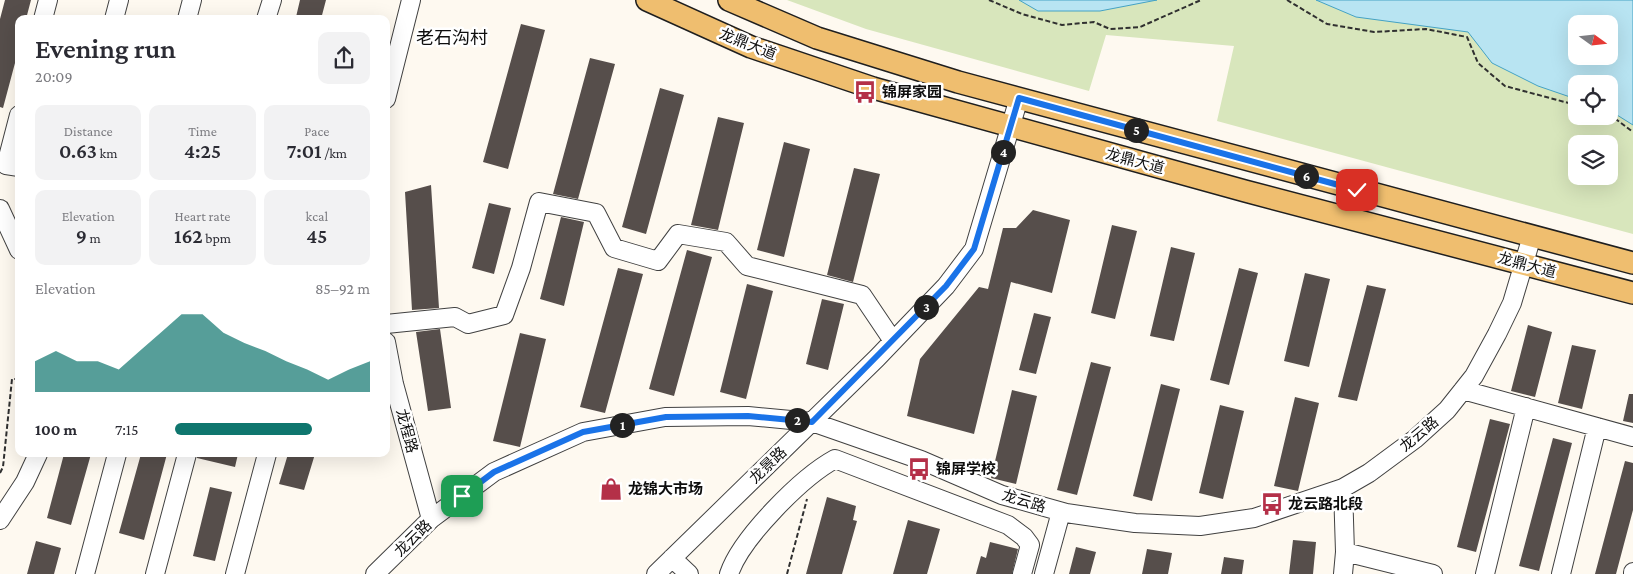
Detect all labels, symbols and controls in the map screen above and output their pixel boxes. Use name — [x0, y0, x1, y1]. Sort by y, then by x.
north arrow — [1568, 15, 1618, 65]
map controls — [1568, 15, 1618, 185]
street label: 龙鼎大道 — [717, 24, 779, 63]
district label: 老石沟村 — [416, 28, 488, 48]
button: share — [318, 32, 370, 84]
text: Evening run — [35, 33, 176, 64]
text: 20:09 — [35, 68, 73, 85]
button: locate — [1568, 75, 1618, 125]
bus stop icon: 锦屏家园 — [852, 79, 878, 105]
place label: 锦屏家园 — [882, 83, 942, 100]
pin: 5 — [1124, 118, 1148, 142]
text: 5 — [1133, 122, 1140, 138]
text: Distance — [64, 123, 113, 139]
text: Time — [188, 123, 217, 139]
text: Pace — [304, 123, 329, 139]
button: layers — [1568, 135, 1618, 185]
text: 0.63 — [59, 139, 97, 163]
text: 4:25 — [184, 139, 221, 163]
text: 7:01 — [287, 139, 322, 163]
pin: 4 — [990, 140, 1016, 164]
text: 4 — [1000, 144, 1007, 160]
text: km — [97, 145, 117, 161]
text: /km — [322, 145, 347, 161]
street label: 龙鼎大道 — [1104, 145, 1166, 176]
pin: 6 — [1294, 164, 1318, 188]
text: 6 — [1303, 168, 1310, 184]
pin — [1336, 169, 1378, 211]
icon: check — [1343, 176, 1371, 204]
text: Elevation — [62, 208, 115, 224]
text: Heart rate — [175, 208, 230, 224]
text: kcal — [306, 208, 328, 224]
text: 9 — [76, 224, 87, 248]
text: 162 — [174, 224, 203, 248]
text: 45 — [306, 224, 327, 248]
text: m — [87, 230, 101, 246]
text: bpm — [203, 230, 231, 246]
street label: 龙鼎大道 — [1496, 249, 1558, 280]
text: Elevation — [35, 280, 96, 297]
text: 85–92 m — [315, 280, 370, 297]
pin: 3 — [914, 294, 938, 320]
text: 3 — [923, 299, 930, 315]
street label: 龙程路 — [393, 407, 422, 455]
pin: 2 — [784, 408, 810, 432]
pin: 1 — [610, 412, 634, 438]
text: 2 — [794, 412, 801, 428]
street label: 龙云路 — [1396, 413, 1441, 455]
text: 1 — [620, 417, 625, 433]
text: 100 m — [35, 421, 77, 438]
text: 7:15 — [115, 421, 139, 438]
street label: 龙景路 — [746, 443, 790, 486]
bus stop icon: 锦屏学校 — [906, 456, 932, 482]
place label: 锦屏学校 — [936, 460, 996, 477]
pin — [441, 475, 483, 517]
shop icon: 龙锦大市场 — [598, 476, 624, 502]
place label: 龙锦大市场 — [628, 480, 703, 497]
icon: arrive — [448, 482, 476, 510]
street label: 龙云路 — [1000, 486, 1048, 515]
bus stop icon: 龙云路北段 — [1259, 491, 1285, 517]
place label: 龙云路北段 — [1288, 495, 1363, 512]
street label: 龙云路 — [391, 516, 435, 559]

